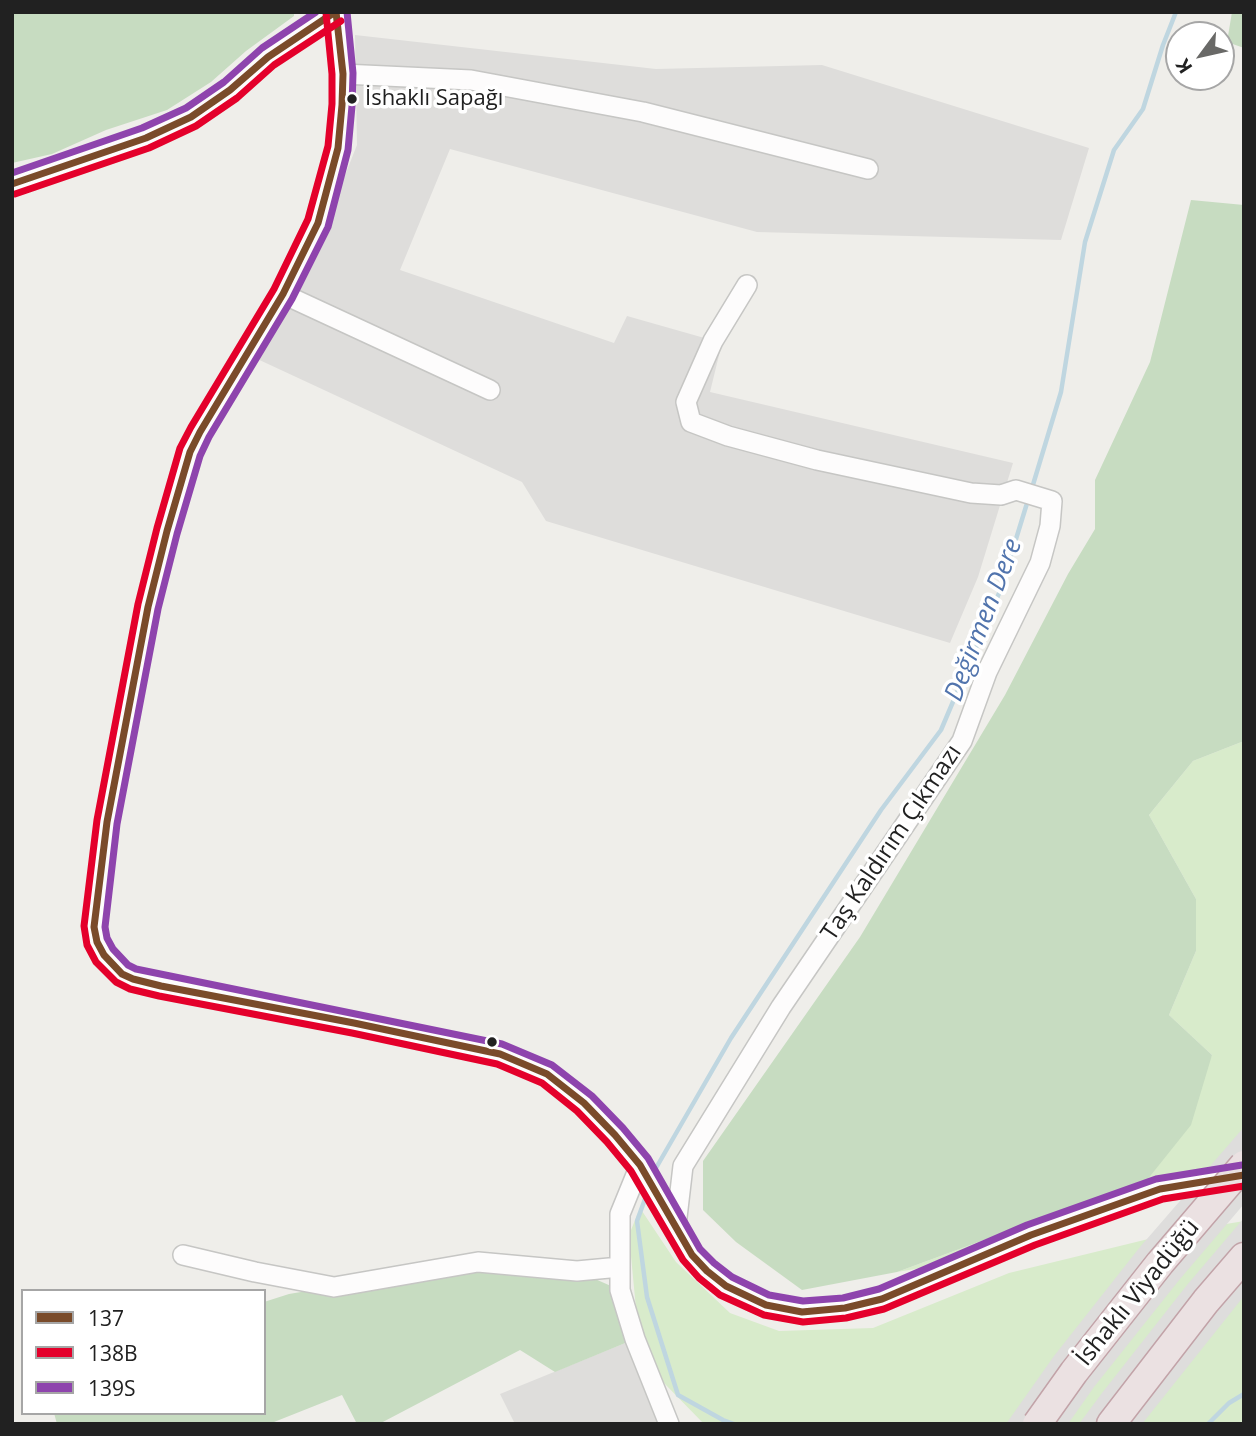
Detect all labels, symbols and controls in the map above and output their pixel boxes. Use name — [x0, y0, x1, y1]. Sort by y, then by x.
north arrow — [1165, 21, 1235, 91]
text: K — [1170, 54, 1198, 79]
place label: İshaklı Sapağı — [365, 86, 503, 112]
marker: İshaklı Sapağı — [345, 92, 359, 106]
water label: Değirmen Dere — [939, 534, 1029, 706]
street label: Taş Kaldırım Çıkmazı — [816, 740, 968, 946]
unlabelled marker — [485, 1035, 499, 1049]
street label: İshaklı Viyadüğü — [1070, 1214, 1206, 1372]
legend — [21, 1289, 266, 1415]
text: 137 — [88, 1304, 124, 1332]
text: 138B — [88, 1339, 138, 1367]
text: 139S — [88, 1374, 136, 1402]

